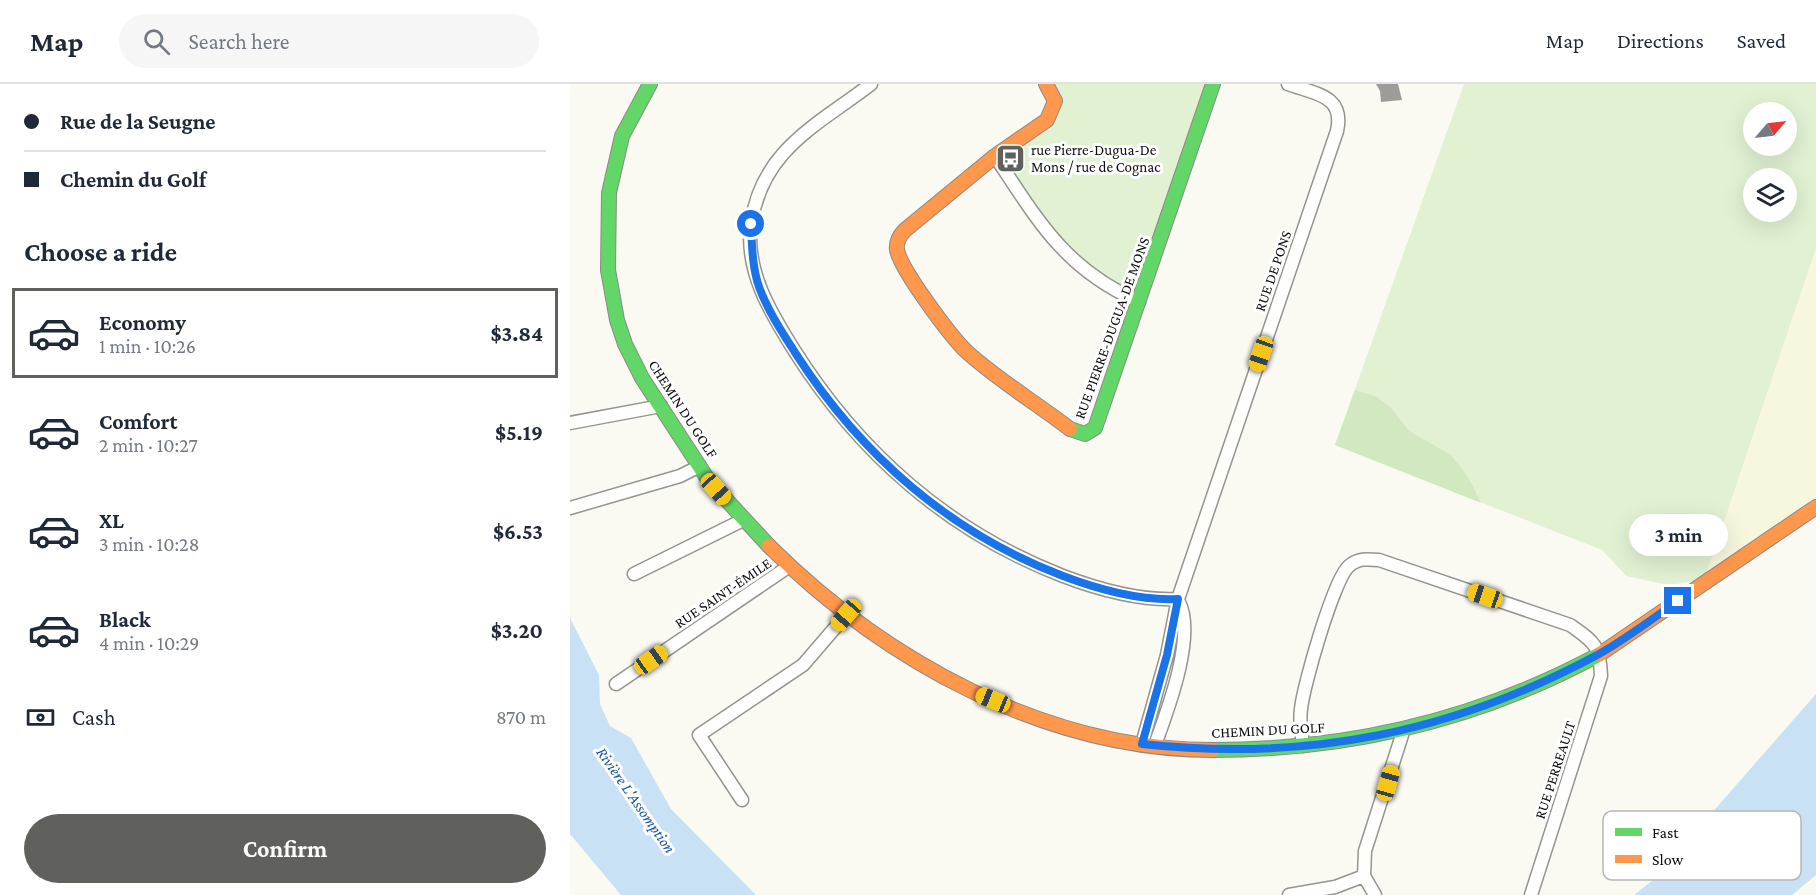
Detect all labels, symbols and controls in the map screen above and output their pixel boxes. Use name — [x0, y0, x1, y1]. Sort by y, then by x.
search box — [119, 14, 539, 68]
icon: search — [140, 25, 173, 58]
text: Map — [30, 26, 83, 57]
text: Search here — [188, 29, 289, 54]
text: Map — [1546, 29, 1584, 53]
text: Directions — [1617, 29, 1704, 53]
text: Saved — [1737, 29, 1786, 53]
north arrow — [1743, 102, 1797, 156]
map controls — [1743, 102, 1797, 222]
text: Rue de la Seugne — [60, 109, 216, 134]
place label: rue Pierre-Dugua-De Mons / rue de Cognac — [1031, 142, 1161, 176]
bus stop icon: rue Pierre-Dugua-De Mons / rue de Cognac — [994, 143, 1026, 175]
text: Chemin du Golf — [60, 167, 206, 192]
button: layers — [1743, 168, 1797, 222]
route start — [737, 210, 764, 237]
street label: RUE DE PONS — [1252, 229, 1294, 313]
street label: RUE PIERRE-DUGUA-DE MONS — [1072, 235, 1152, 421]
text: Choose a ride — [24, 237, 177, 267]
icon: car — [27, 306, 81, 360]
text: Economy — [99, 310, 186, 335]
text: $3.84 — [491, 321, 543, 346]
car — [1247, 334, 1275, 374]
text: 1 min · 10:26 — [99, 335, 196, 357]
street label: CHEMIN DU GOLF — [645, 357, 721, 461]
icon: car — [27, 405, 81, 459]
text: Comfort — [99, 409, 177, 434]
text: $5.19 — [495, 420, 543, 445]
text: 2 min · 10:27 — [99, 434, 198, 456]
car — [697, 470, 735, 508]
icon: car — [27, 504, 81, 558]
text: XL — [99, 508, 124, 533]
callout: 3 min — [1628, 514, 1728, 556]
text: $6.53 — [493, 519, 543, 544]
text: 3 min — [1655, 524, 1702, 546]
text: 3 min · 10:28 — [99, 533, 199, 555]
street label: RUE SAINT-ÉMILE — [672, 555, 774, 631]
car — [1465, 582, 1505, 610]
route end — [1664, 587, 1691, 614]
car — [827, 596, 865, 634]
icon: car — [27, 603, 81, 657]
text: Black — [99, 607, 151, 632]
text: $3.20 — [491, 618, 543, 643]
text: 4 min · 10:29 — [99, 632, 200, 654]
car — [631, 642, 671, 678]
car — [973, 685, 1013, 715]
icon: cash — [24, 701, 57, 734]
text: Cash — [72, 705, 116, 730]
text: 870 m — [496, 706, 546, 728]
street label: CHEMIN DU GOLF — [1211, 719, 1326, 741]
street label: RUE PERREAULT — [1532, 719, 1578, 821]
water label: Rivière L'Assomption — [592, 744, 679, 857]
car — [1374, 763, 1402, 803]
legend — [1603, 811, 1801, 880]
button: Confirm — [24, 814, 546, 883]
text: Fast — [1652, 824, 1679, 841]
text: Slow — [1652, 851, 1684, 868]

